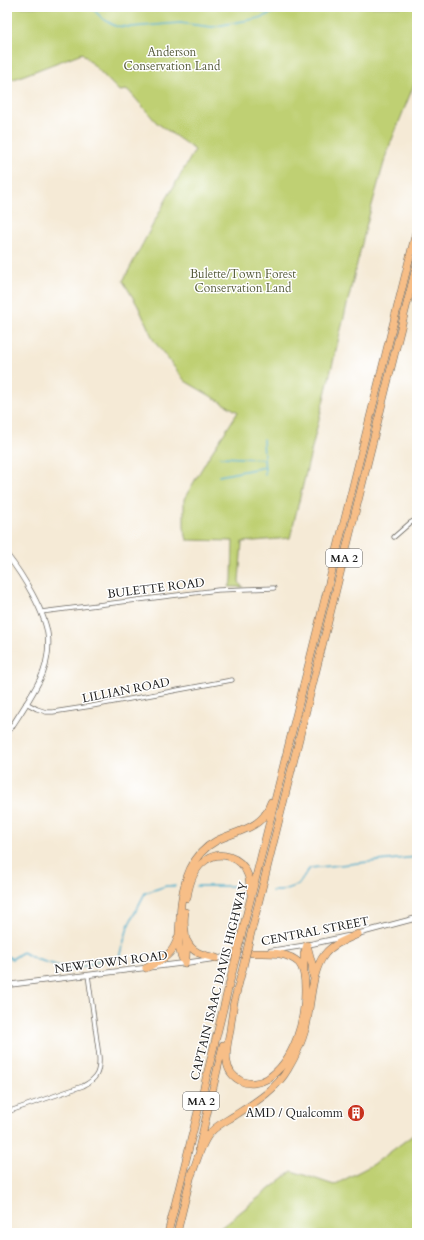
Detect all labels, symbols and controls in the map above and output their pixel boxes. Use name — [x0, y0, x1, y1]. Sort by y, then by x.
park label: Anderson Conservation Land — [124, 44, 221, 74]
park label: Bulette/Town Forest Conservation Land — [190, 266, 296, 296]
road number: MA 2 — [326, 549, 362, 567]
street label: BULETTE ROAD — [106, 574, 206, 602]
street label: LILLIAN ROAD — [81, 674, 171, 706]
street label: CAPTAIN ISAAC DAVIS HIGHWAY — [187, 880, 251, 1082]
street label: CENTRAL STREET — [260, 913, 371, 949]
street label: NEWTOWN ROAD — [54, 947, 169, 977]
road number: MA 2 — [183, 1092, 219, 1110]
building icon: AMD / Qualcomm — [346, 1103, 366, 1123]
place label: AMD / Qualcomm — [246, 1105, 344, 1121]

